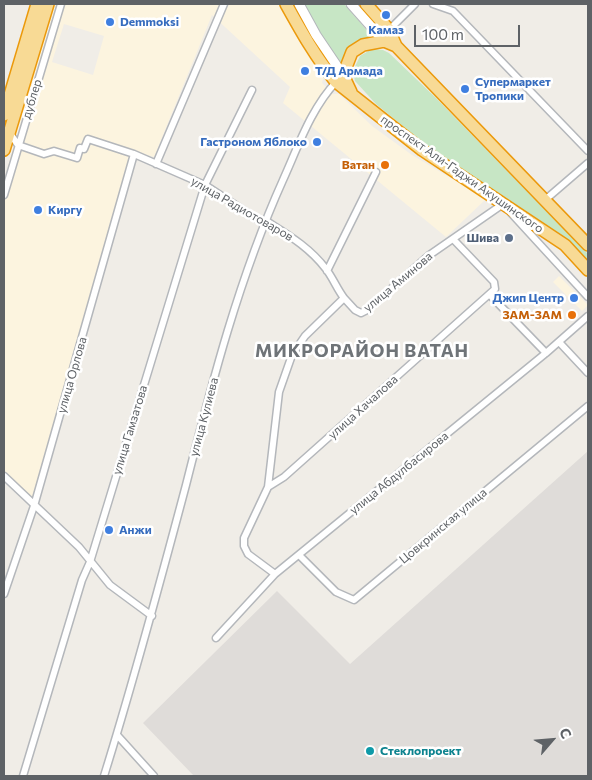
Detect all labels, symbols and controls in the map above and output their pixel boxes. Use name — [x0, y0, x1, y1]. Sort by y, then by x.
marker: Камаз — [380, 9, 392, 21]
place label: Demmoksi — [120, 15, 179, 29]
scale bar — [417, 15, 523, 47]
marker: Demmoksi — [104, 16, 116, 28]
place label: Камаз — [368, 23, 404, 37]
text: 100 m — [422, 25, 464, 43]
place label: Т/Д Армада — [315, 64, 383, 78]
marker: Т/Д Армада — [299, 65, 311, 77]
place label: Супермаркет Тропики — [475, 75, 551, 103]
street label: дублер — [19, 77, 45, 121]
marker: Супермаркет Тропики — [459, 83, 471, 95]
street label: проспект Али-Гаджи Акушинского — [378, 112, 546, 236]
place label: Гастроном Яблоко — [200, 135, 307, 149]
marker: Гастроном Яблоко — [311, 136, 323, 148]
place label: Ватан — [342, 158, 375, 172]
marker: Ватан — [379, 159, 391, 171]
street label: улица Радиотоваров — [188, 174, 296, 244]
place label: Киргу — [48, 203, 82, 217]
marker: Киргу — [32, 204, 44, 216]
place label: Шива — [466, 231, 499, 245]
marker: Шива — [503, 232, 515, 244]
street label: улица Аминова — [361, 249, 435, 315]
place label: Джип Центр — [492, 291, 564, 305]
marker: Джип Центр — [568, 292, 580, 304]
place label: ЗАМ-ЗАМ — [503, 308, 562, 322]
marker: ЗАМ-ЗАМ — [566, 309, 578, 321]
street label: улица Орлова — [54, 335, 90, 415]
district label: МИКРОРАЙОН ВАТАН — [253, 340, 471, 362]
street label: улица Хачалова — [325, 372, 401, 442]
street label: улица Кулиева — [187, 376, 221, 458]
street label: улица Гамзатова — [110, 383, 150, 477]
street label: улица Абдулбасирова — [347, 429, 451, 517]
street label: Цовкринская улица — [396, 485, 490, 567]
place label: Анжи — [119, 523, 152, 537]
marker: Анжи — [103, 524, 115, 536]
north arrow — [527, 715, 577, 765]
text: С — [556, 725, 576, 741]
place label: Стеклопроект — [380, 744, 461, 758]
marker: Стеклопроект — [364, 745, 376, 757]

